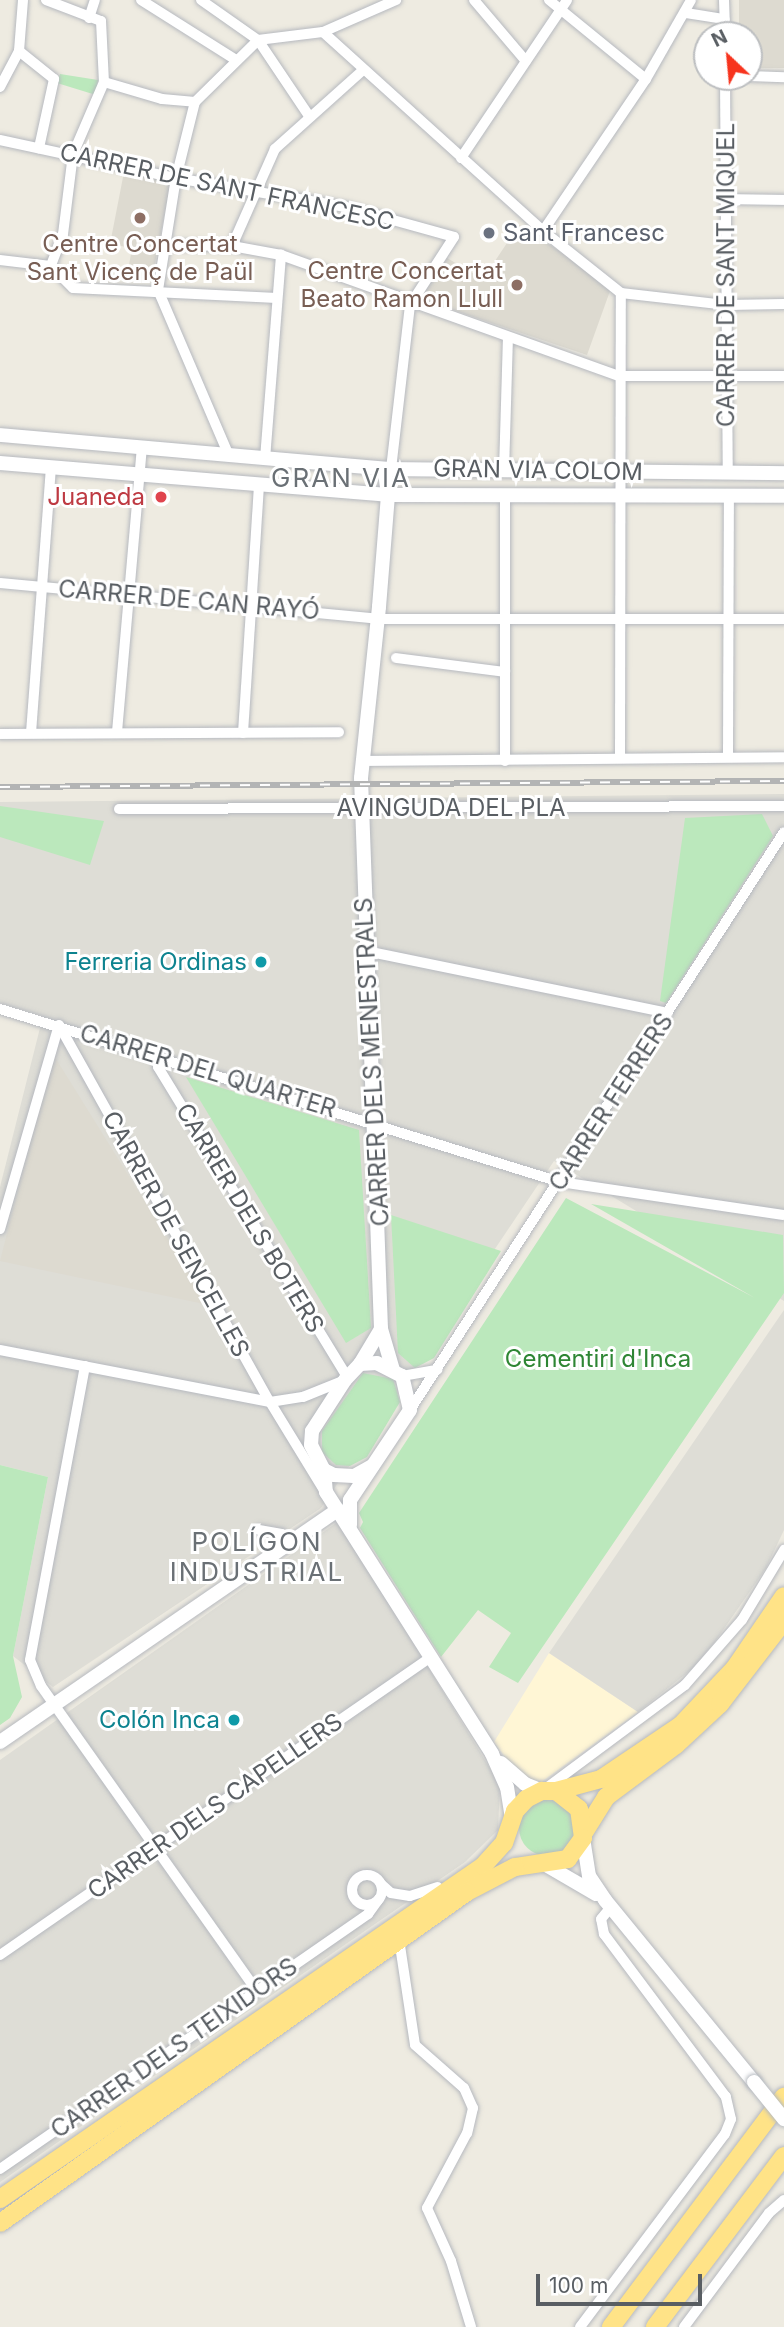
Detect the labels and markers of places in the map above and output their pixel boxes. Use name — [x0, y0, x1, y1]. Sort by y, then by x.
marker: Centre Concertat Sant Vicenç de Paül — [132, 210, 148, 226]
place label: Sant Francesc — [503, 219, 665, 247]
marker: Sant Francesc — [481, 225, 497, 241]
place label: Centre Concertat Sant Vicenç de Paül — [27, 230, 253, 286]
place label: Centre Concertat Beato Ramon Llull — [300, 257, 503, 313]
marker: Centre Concertat Beato Ramon Llull — [509, 277, 525, 293]
place label: Juaneda — [47, 483, 145, 511]
marker: Juaneda — [151, 487, 171, 507]
place label: Ferreria Ordinas — [64, 948, 247, 976]
marker: Ferreria Ordinas — [253, 954, 269, 970]
place label: Colón Inca — [99, 1706, 220, 1734]
marker: Colón Inca — [226, 1712, 242, 1728]

